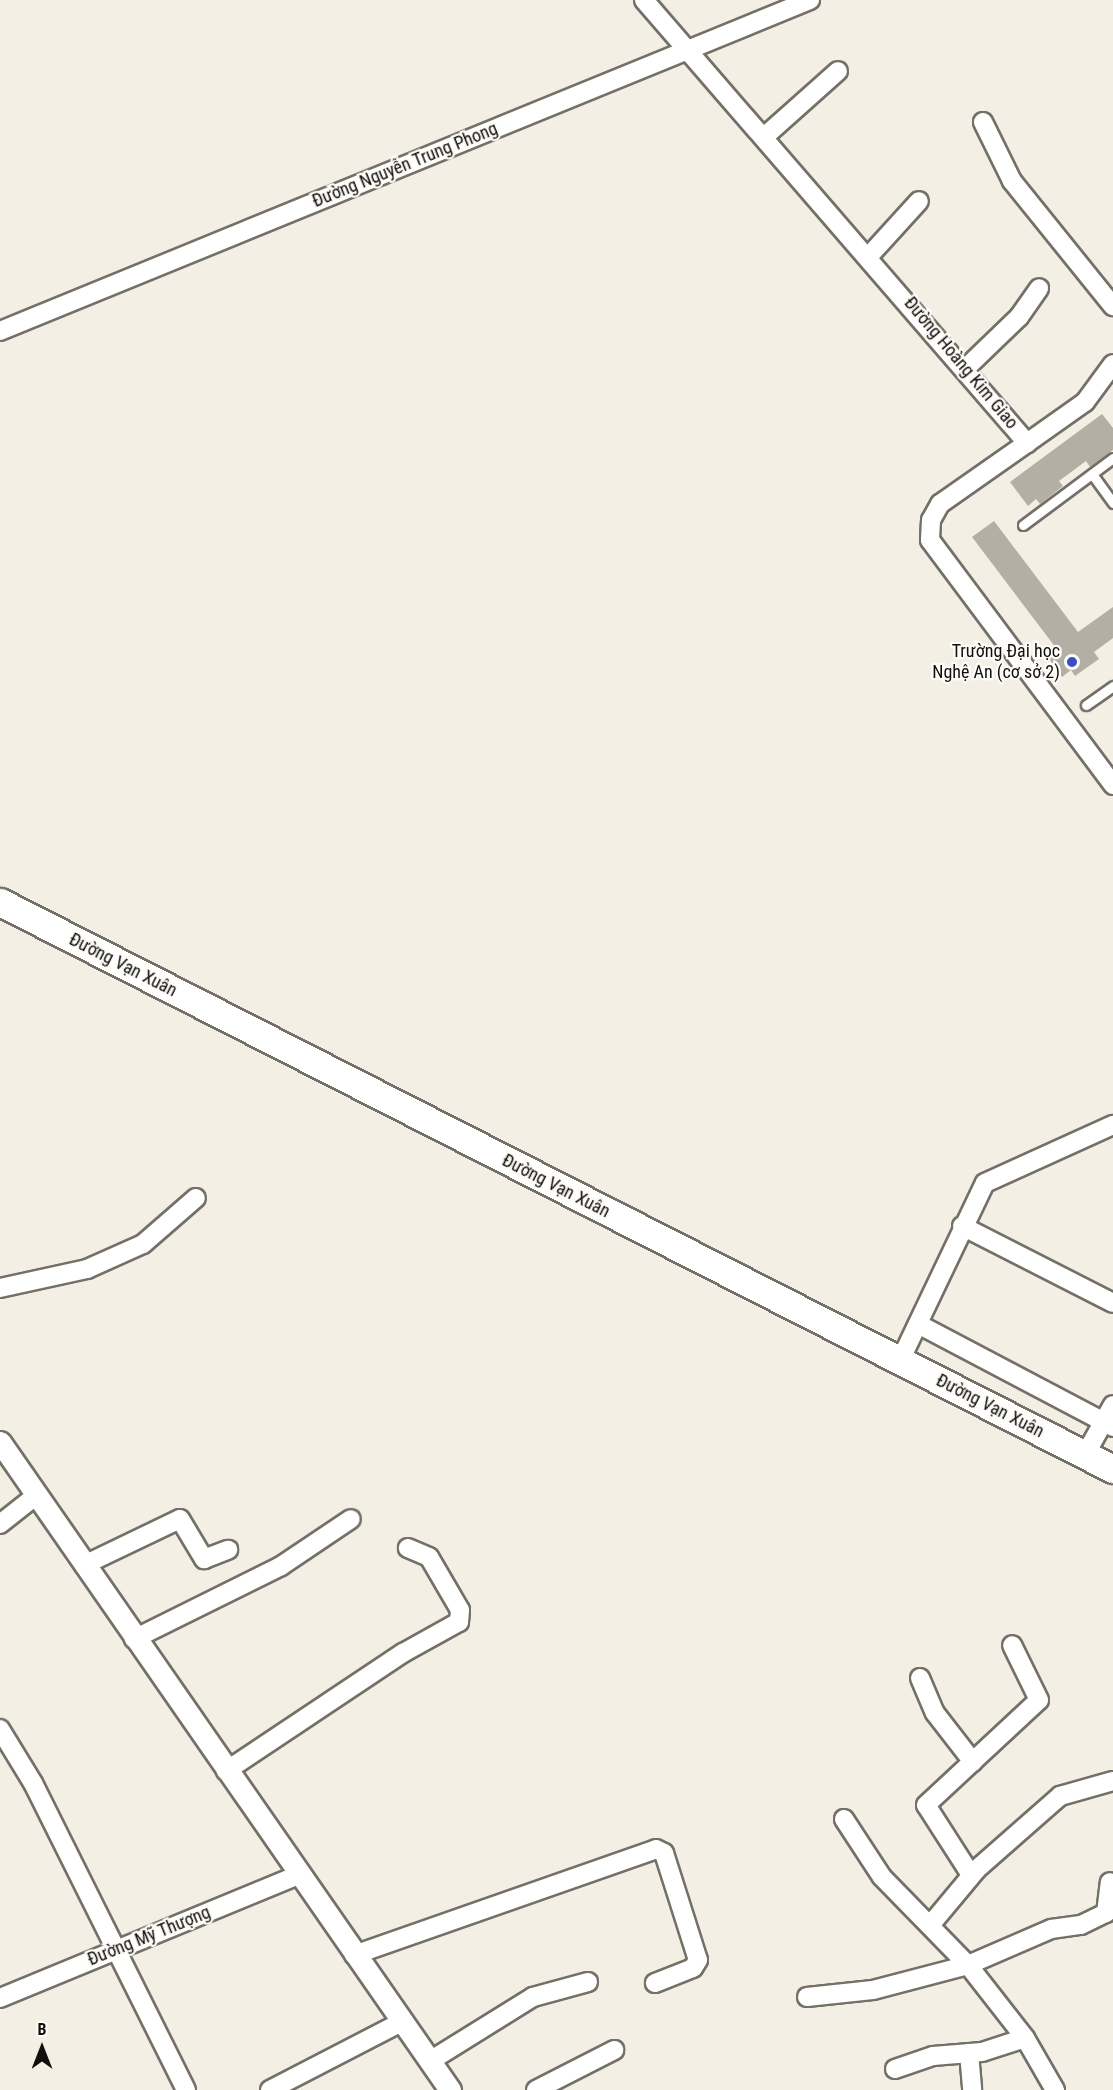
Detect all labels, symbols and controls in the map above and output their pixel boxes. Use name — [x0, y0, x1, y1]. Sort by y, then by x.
street label: Đường Nguyễn Trung Phong — [309, 118, 501, 212]
street label: Đường Hoàng Kim Giao — [899, 293, 1023, 433]
place label: Trường Đại học Nghệ An (cơ sở 2) — [932, 641, 1060, 684]
marker: Trường Đại học Nghệ An (cơ sở 2) — [1065, 655, 1079, 669]
street label: Đường Vạn Xuân — [65, 929, 181, 1001]
street label: Đường Vạn Xuân — [498, 1150, 614, 1222]
street label: Đường Vạn Xuân — [932, 1370, 1048, 1442]
street label: Đường Mỹ Thượng — [84, 1901, 214, 1971]
north arrow — [12, 2018, 72, 2078]
text: B — [38, 2020, 46, 2039]

